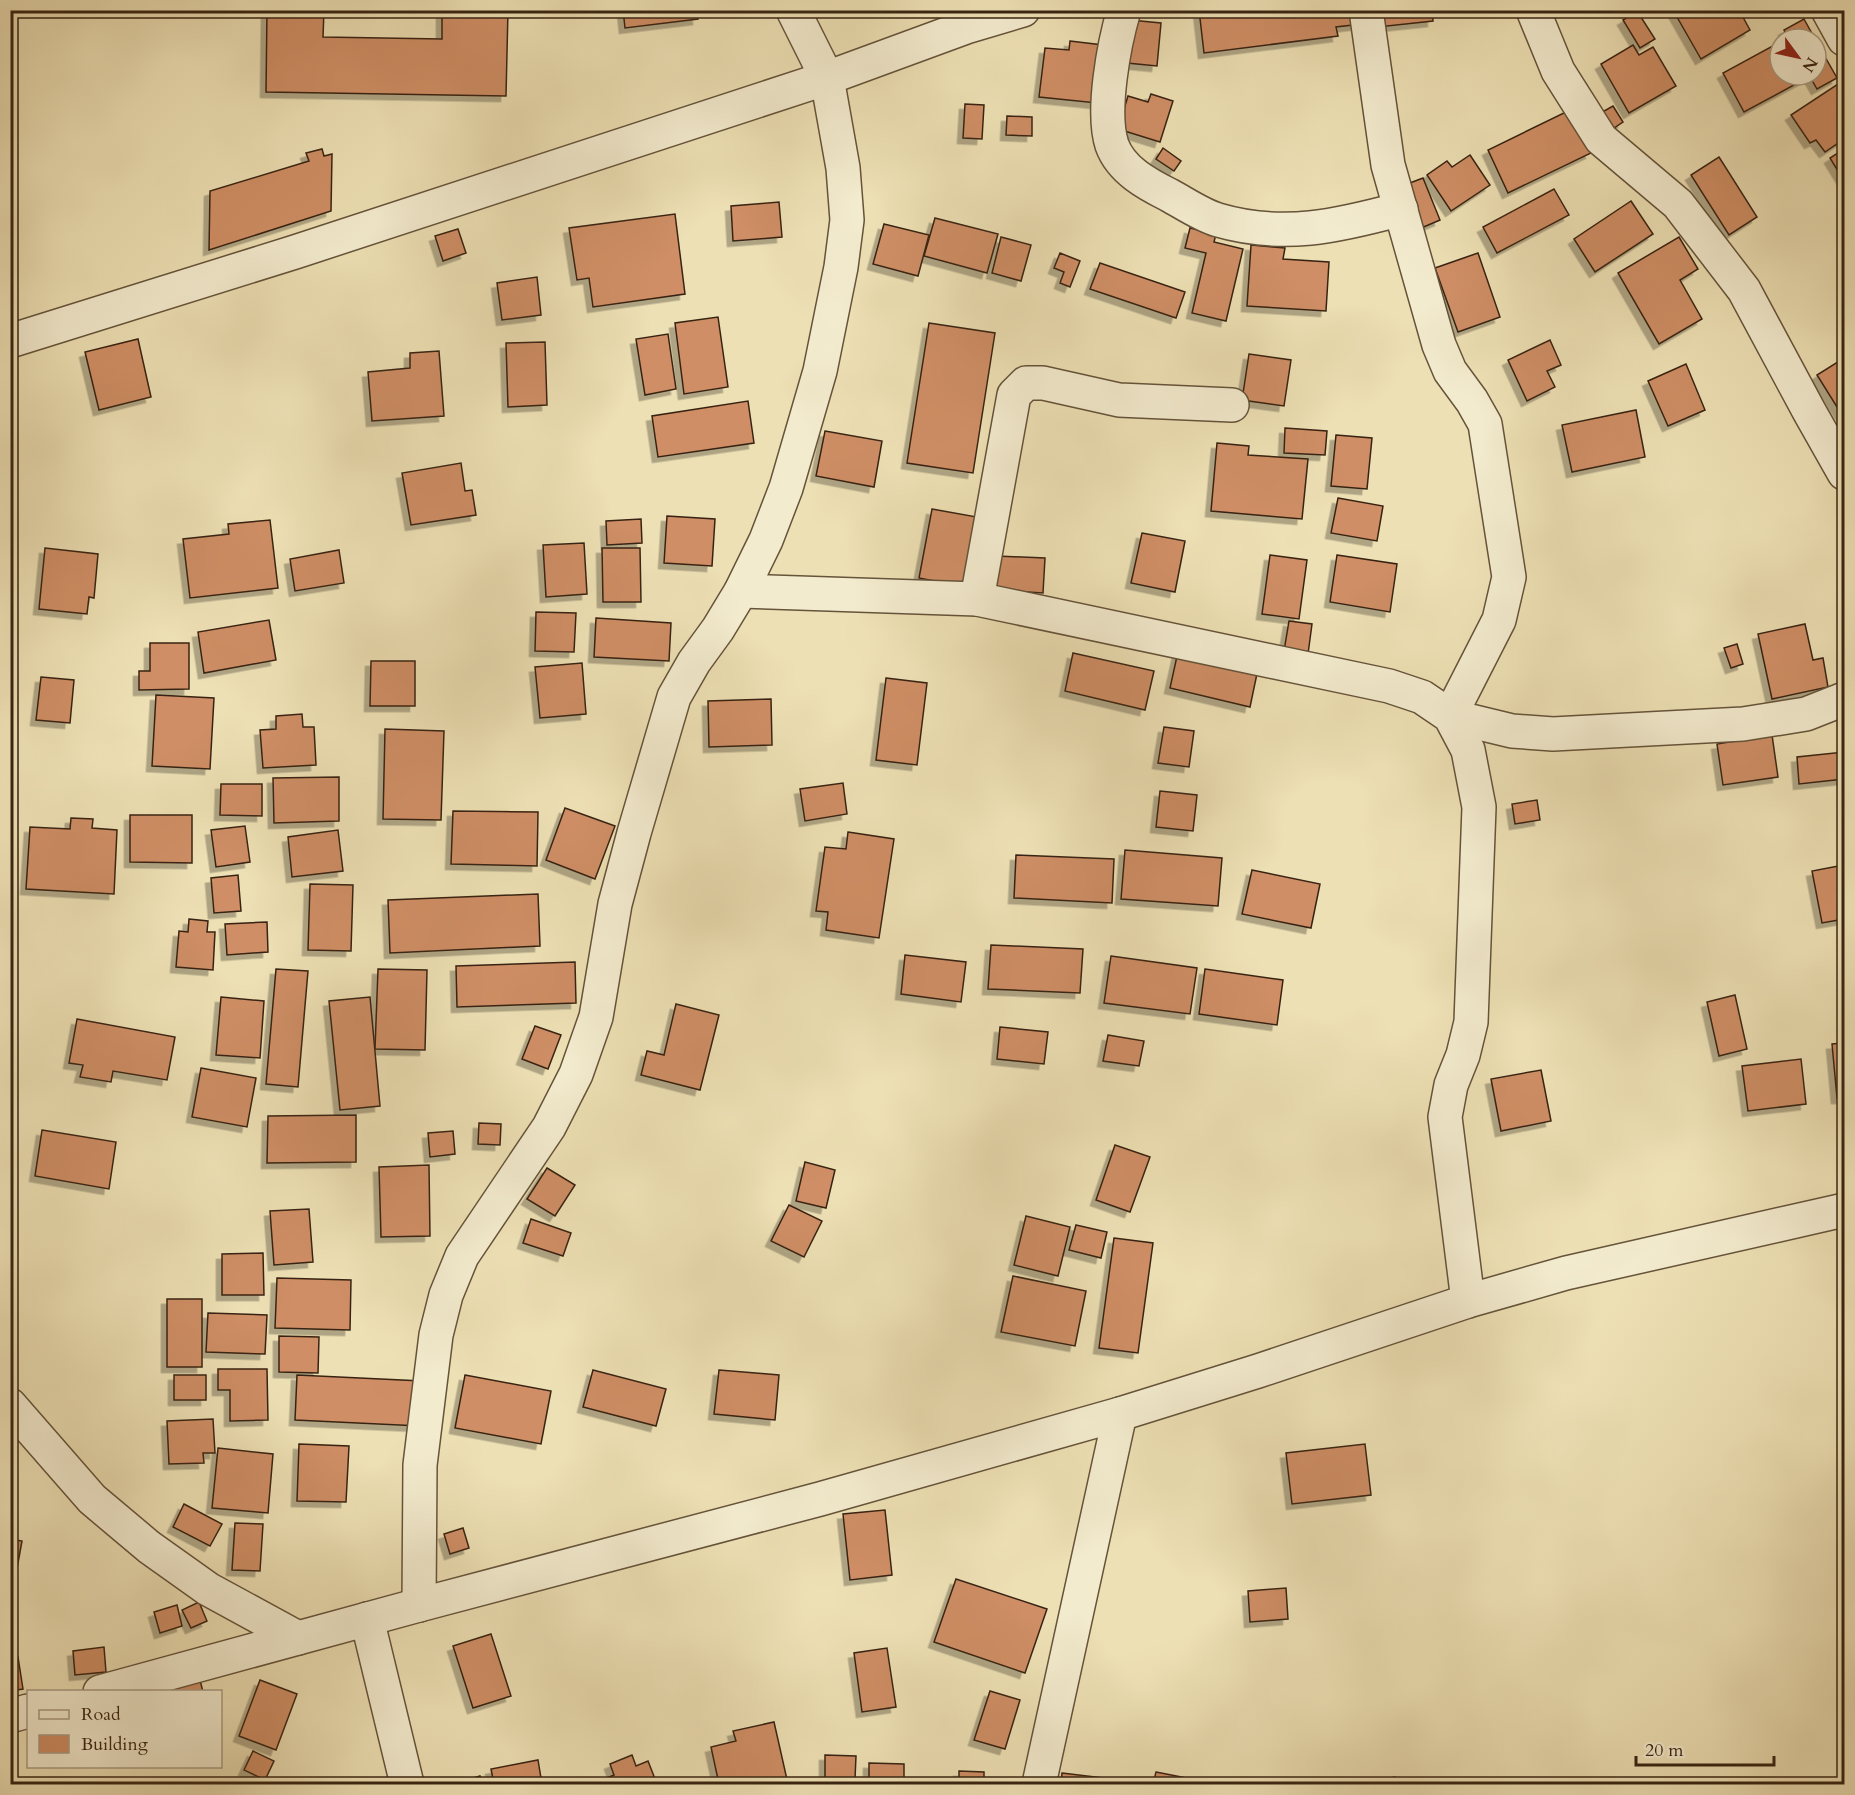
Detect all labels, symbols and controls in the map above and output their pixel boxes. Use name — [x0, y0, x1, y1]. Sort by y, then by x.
north arrow — [1768, 27, 1828, 87]
text: N — [1797, 53, 1823, 77]
legend — [27, 1690, 222, 1768]
text: Road — [81, 1702, 121, 1727]
scale bar — [1636, 1729, 1774, 1767]
text: Building — [81, 1732, 149, 1757]
text: 20 m — [1645, 1738, 1684, 1763]

